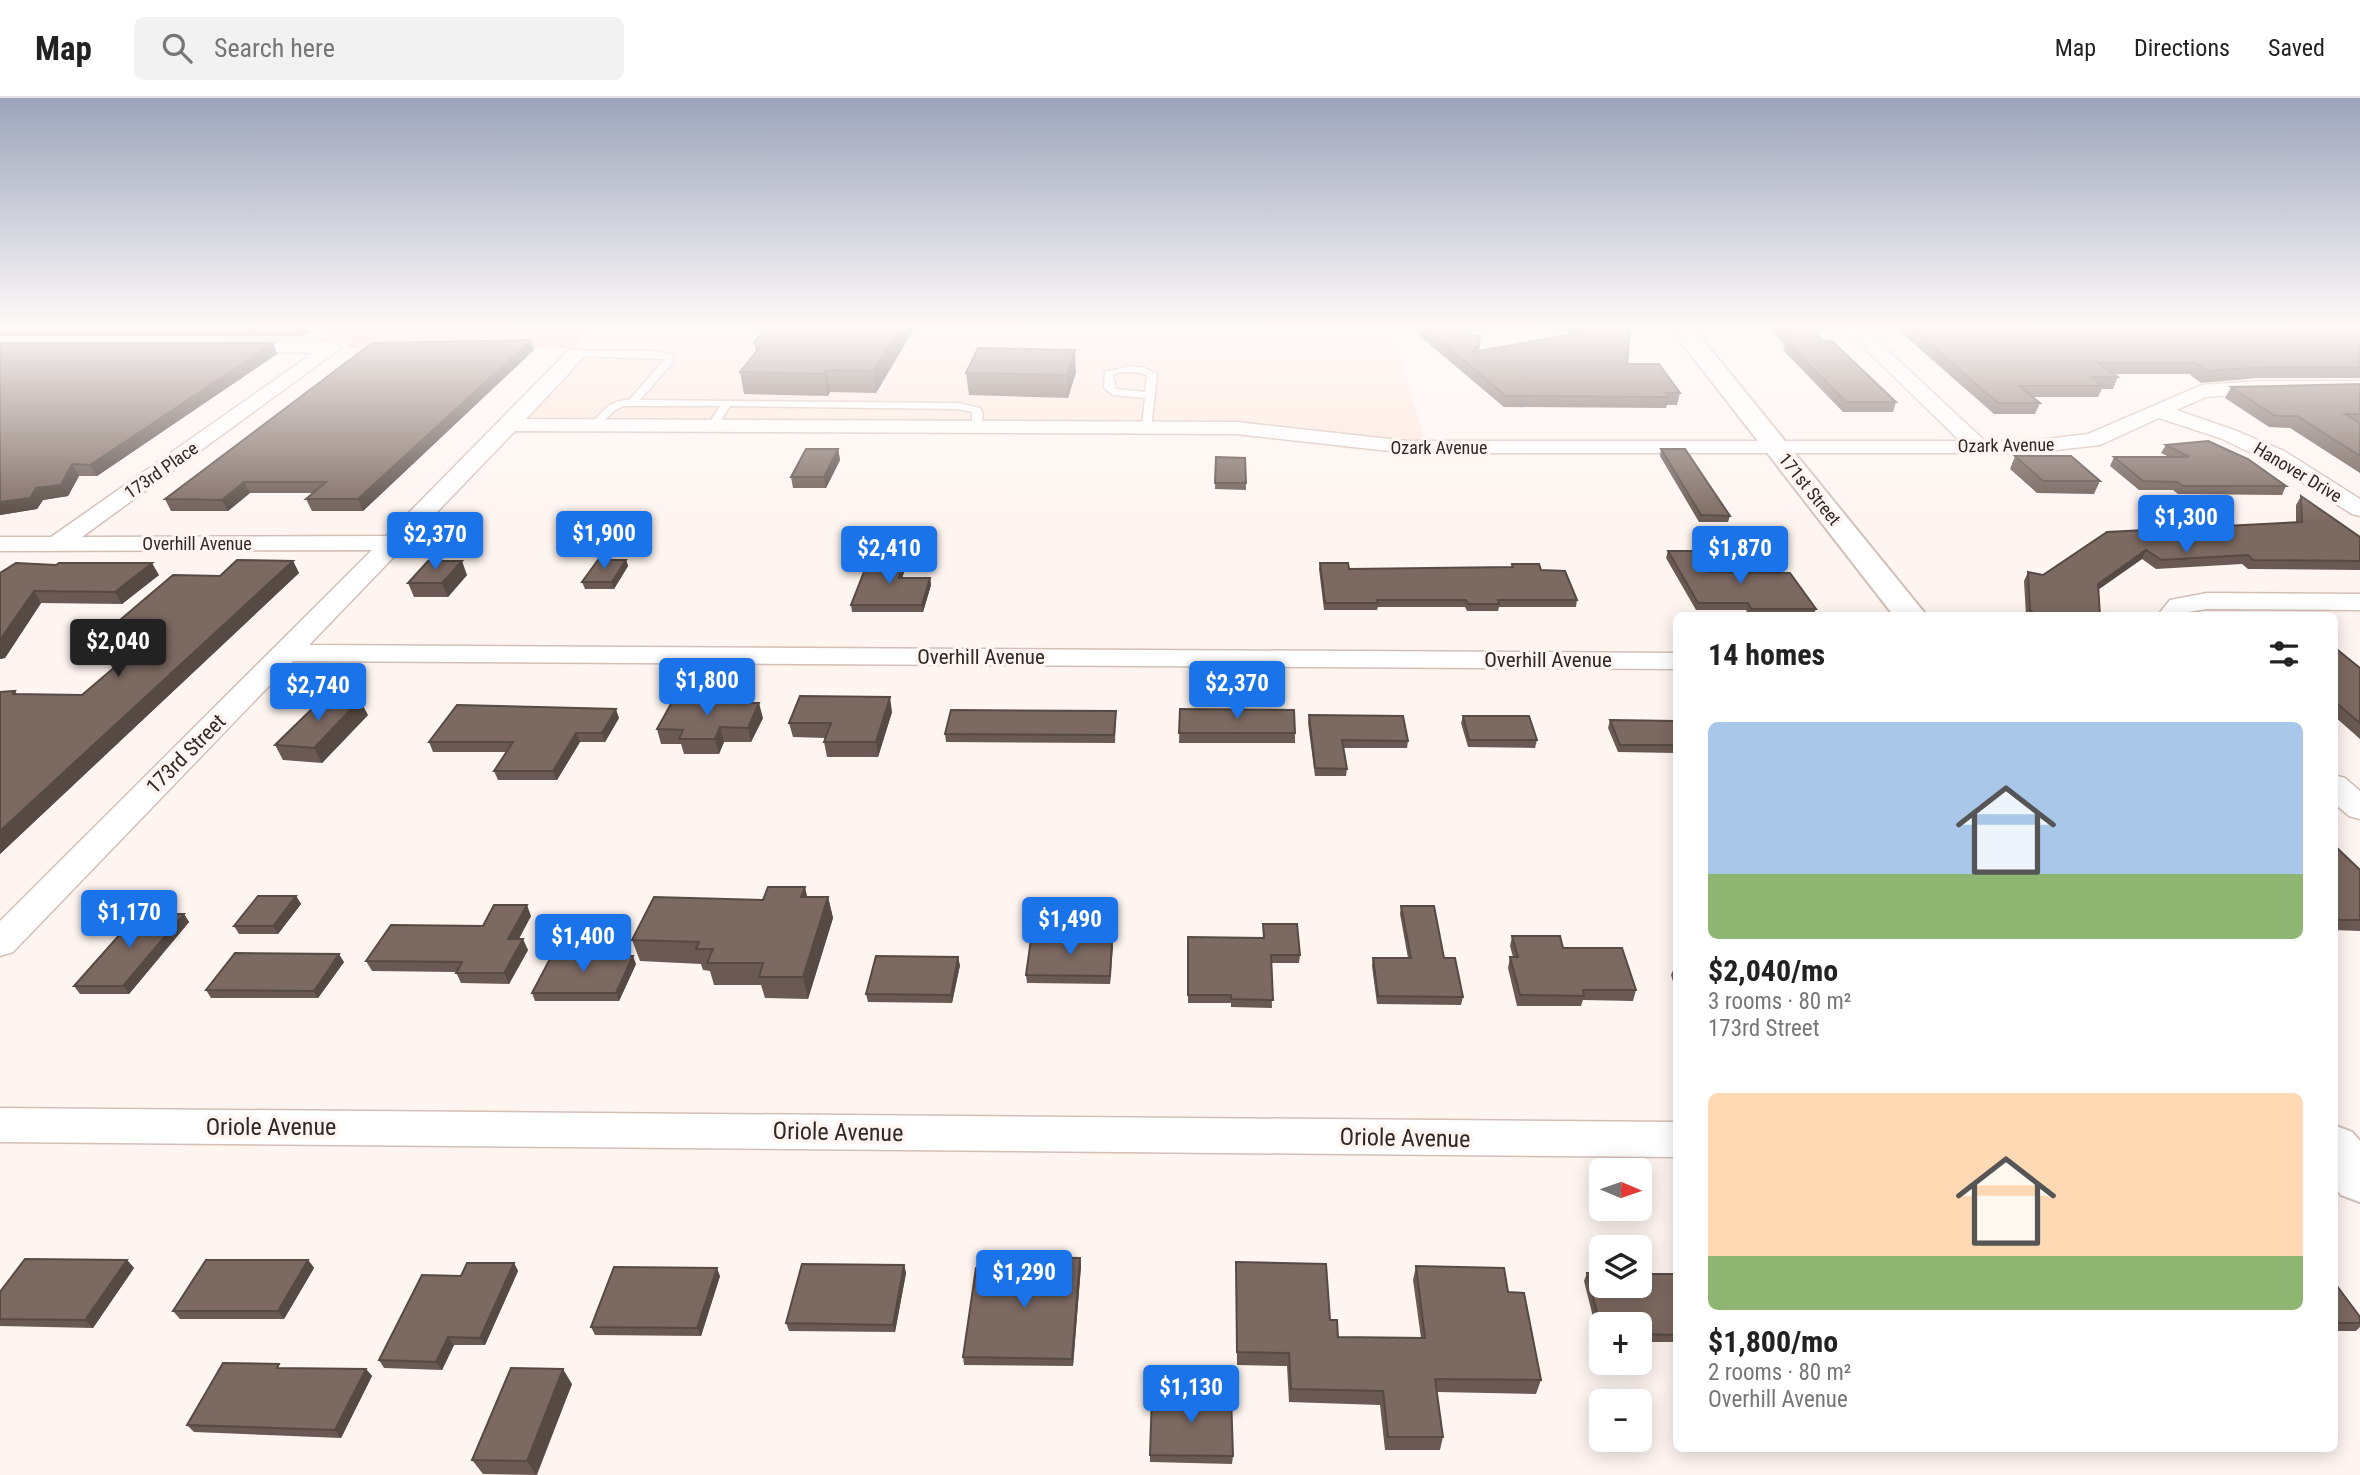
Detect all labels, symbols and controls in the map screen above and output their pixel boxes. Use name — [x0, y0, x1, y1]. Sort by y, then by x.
search box — [134, 17, 624, 80]
text: Map — [35, 29, 92, 68]
icon: search — [158, 29, 196, 67]
text: Search here — [214, 33, 335, 63]
text: Map — [2055, 34, 2096, 62]
text: Directions — [2134, 34, 2230, 62]
text: Saved — [2268, 34, 2325, 62]
street label: Ozark Avenue — [1957, 434, 2055, 456]
street label: 173rd Place — [120, 437, 202, 503]
street label: Ozark Avenue — [1391, 437, 1487, 458]
street label: Hanover Drive — [2250, 438, 2346, 506]
street label: 171st Street — [1775, 449, 1845, 529]
pin: $1,300 — [2129, 496, 2243, 555]
text: $1,300 — [2154, 504, 2218, 531]
pin: $2,370 — [378, 512, 492, 572]
pin: $1,900 — [547, 512, 661, 571]
text: $1,900 — [572, 520, 636, 547]
text: $2,370 — [403, 521, 467, 548]
pin: $2,410 — [832, 526, 946, 586]
pin: $1,870 — [1683, 526, 1797, 586]
street label: Overhill Avenue — [142, 533, 252, 554]
text: $2,410 — [857, 535, 921, 562]
text: $1,870 — [1708, 535, 1772, 562]
pin: $2,040 — [61, 620, 175, 679]
text: $2,040 — [86, 628, 150, 655]
icon: filters — [2265, 635, 2303, 673]
text: 14 homes — [1708, 637, 1825, 672]
street label: Overhill Avenue — [917, 645, 1045, 669]
street label: Overhill Avenue — [1484, 648, 1612, 672]
pin: $1,800 — [650, 658, 764, 718]
pin: $2,370 — [1180, 662, 1294, 721]
pin: $2,740 — [261, 664, 375, 723]
text: $1,800 — [675, 667, 739, 694]
text: $2,370 — [1205, 670, 1269, 697]
text: $2,740 — [286, 672, 350, 699]
street label: 173rd Street — [142, 710, 230, 798]
icon: home — [1943, 767, 2069, 893]
pin: $1,170 — [72, 890, 186, 950]
pin: $1,490 — [1013, 898, 1127, 957]
text: $1,170 — [97, 899, 161, 926]
text: $1,490 — [1038, 906, 1102, 933]
pin: $1,400 — [526, 914, 640, 974]
text: $1,400 — [551, 923, 615, 950]
text: $2,040/mo — [1708, 953, 1838, 988]
text: 3 rooms · 80 m² — [1708, 988, 1851, 1015]
text: 173rd Street — [1708, 1015, 1819, 1042]
street label: Oriole Avenue — [206, 1113, 336, 1141]
street label: Oriole Avenue — [772, 1117, 904, 1147]
street label: Oriole Avenue — [1339, 1123, 1471, 1153]
icon: home — [1943, 1138, 2069, 1264]
north arrow — [1589, 1158, 1652, 1222]
map controls — [1589, 1158, 1652, 1452]
button: layers — [1589, 1235, 1652, 1298]
pin: $1,290 — [967, 1250, 1081, 1310]
text: $1,290 — [992, 1259, 1056, 1286]
button: + — [1589, 1312, 1652, 1375]
text: $1,800/mo — [1708, 1324, 1838, 1359]
text: 2 rooms · 80 m² — [1708, 1359, 1851, 1386]
pin: $1,130 — [1134, 1366, 1248, 1425]
text: $1,130 — [1159, 1374, 1223, 1401]
text: Overhill Avenue — [1708, 1386, 1848, 1413]
button: − — [1589, 1389, 1652, 1452]

